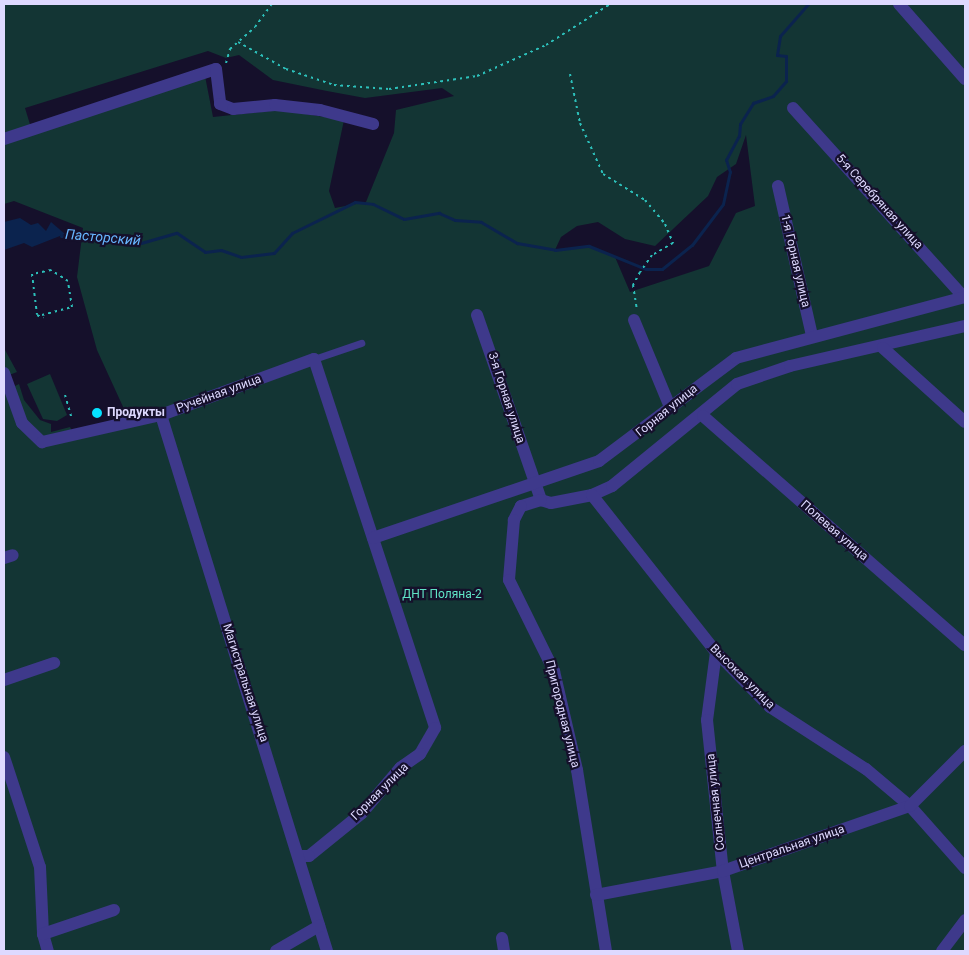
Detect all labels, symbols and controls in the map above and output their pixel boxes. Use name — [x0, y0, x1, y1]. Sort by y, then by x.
street label: 5-я Серебряная улица — [833, 152, 925, 252]
street label: 1-я Горная улица — [777, 213, 813, 309]
water label: Пасторский — [64, 225, 142, 249]
street label: 3-я Горная улица — [485, 351, 527, 445]
street label: Ручейная улица — [175, 372, 263, 416]
street label: Горная улица — [633, 382, 701, 440]
place label: Продукты — [107, 406, 165, 420]
marker: Продукты — [91, 407, 103, 419]
street label: Полевая улица — [797, 498, 871, 564]
park label: ДНТ Поляна-2 — [402, 588, 482, 602]
street label: Магистральная улица — [219, 622, 271, 744]
street label: Высокая улица — [707, 642, 777, 712]
street label: Пригородная улица — [542, 659, 582, 769]
street label: Солнечная улица — [704, 753, 728, 851]
street label: Горная улица — [348, 760, 412, 824]
street label: Центральная улица — [737, 822, 847, 872]

